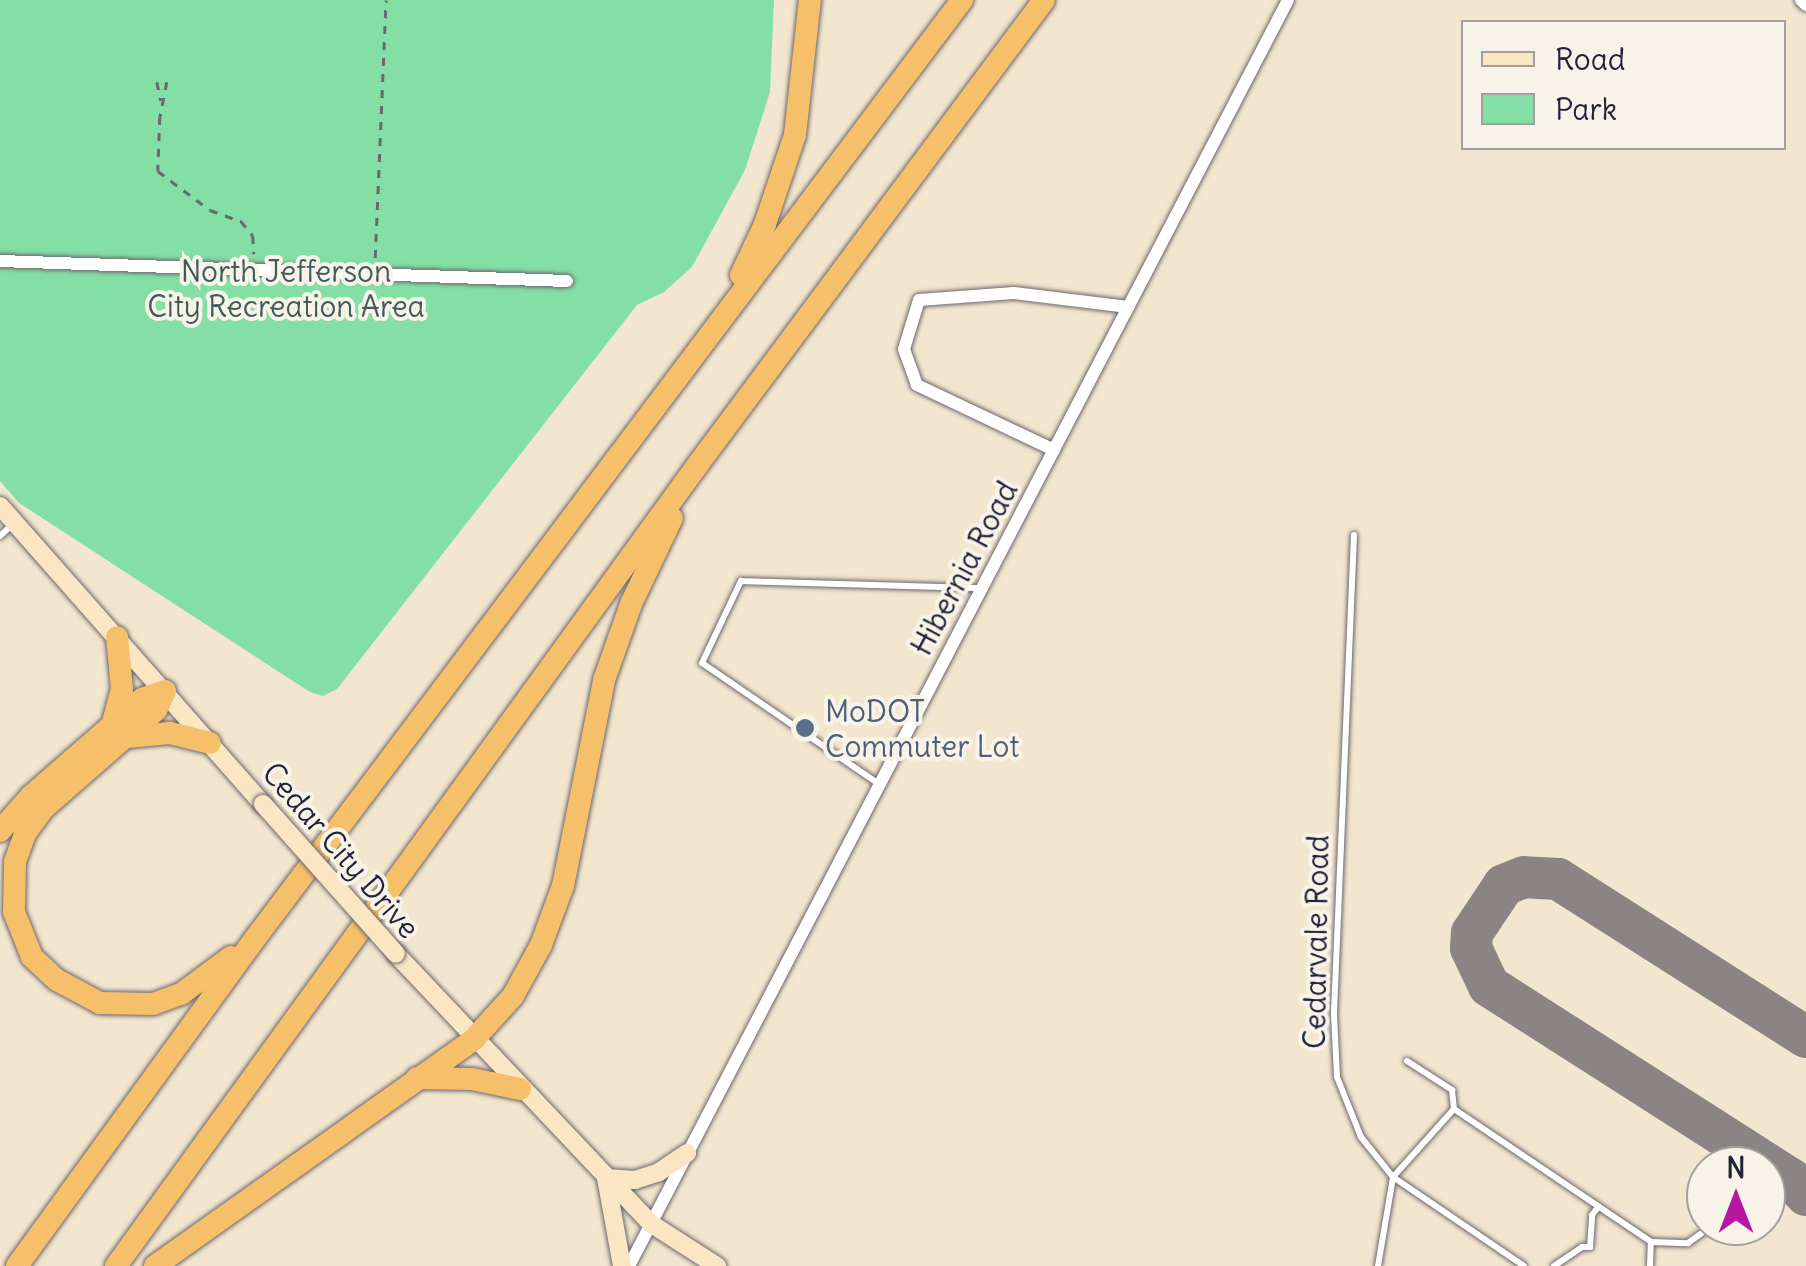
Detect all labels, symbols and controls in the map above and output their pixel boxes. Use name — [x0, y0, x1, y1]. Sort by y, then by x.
legend — [1461, 20, 1786, 150]
text: Road — [1555, 40, 1625, 78]
text: Park — [1555, 90, 1617, 128]
park label: North Jefferson City Recreation Area — [147, 253, 425, 324]
street label: Hibernia Road — [903, 475, 1025, 661]
place label: MoDOT Commuter Lot — [825, 693, 1019, 764]
marker: MoDOT Commuter Lot — [794, 717, 816, 739]
street label: Cedar City Drive — [255, 755, 427, 945]
street label: Cedarvale Road — [1296, 835, 1336, 1049]
north arrow — [1686, 1146, 1786, 1246]
text: N — [1726, 1150, 1746, 1186]

